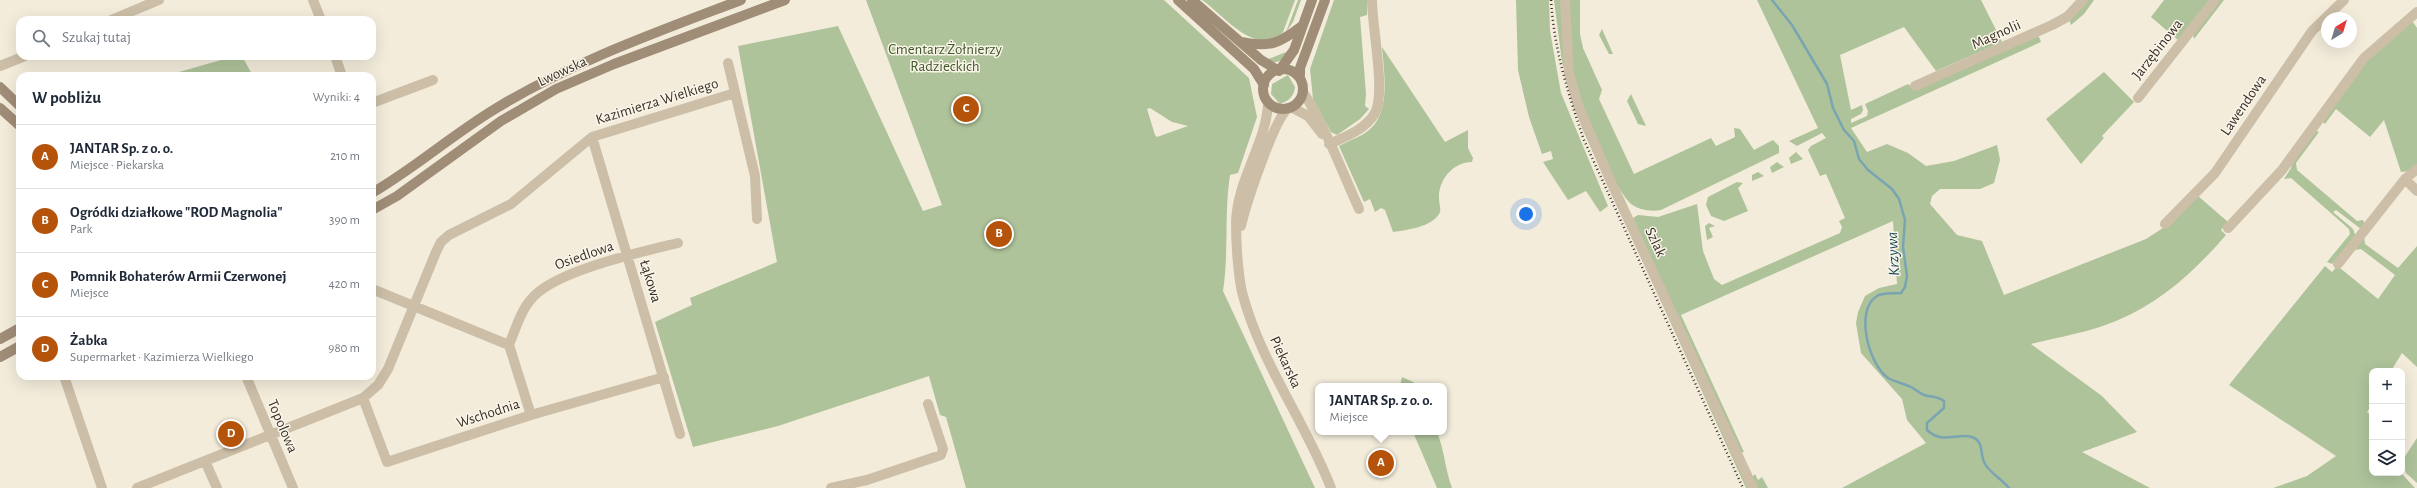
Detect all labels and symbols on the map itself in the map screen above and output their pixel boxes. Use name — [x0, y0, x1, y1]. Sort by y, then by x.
north arrow — [2321, 12, 2357, 48]
street label: Jarzębinowa — [2129, 16, 2185, 82]
street label: Magnolii — [1969, 17, 2023, 52]
park label: Cmentarz Żołnierzy Radzieckich — [888, 40, 1002, 74]
street label: Lwowska — [535, 54, 589, 89]
street label: Lawendowa — [2218, 72, 2269, 138]
street label: Kazimierza Wielkiego — [594, 76, 720, 127]
pin: C — [953, 94, 979, 124]
your location — [1516, 204, 1536, 224]
pin: B — [986, 219, 1012, 249]
street label: Szlak — [1642, 225, 1669, 259]
water label: Krzywa — [1884, 231, 1902, 277]
street label: Osiedlowa — [553, 238, 616, 273]
street label: Łąkowa — [637, 258, 664, 304]
street label: Piekarska — [1267, 334, 1304, 391]
street label: Wschodnia — [455, 396, 522, 431]
street label: Topolowa — [265, 397, 300, 455]
pin: D — [218, 419, 244, 449]
pin: A — [1368, 448, 1394, 478]

